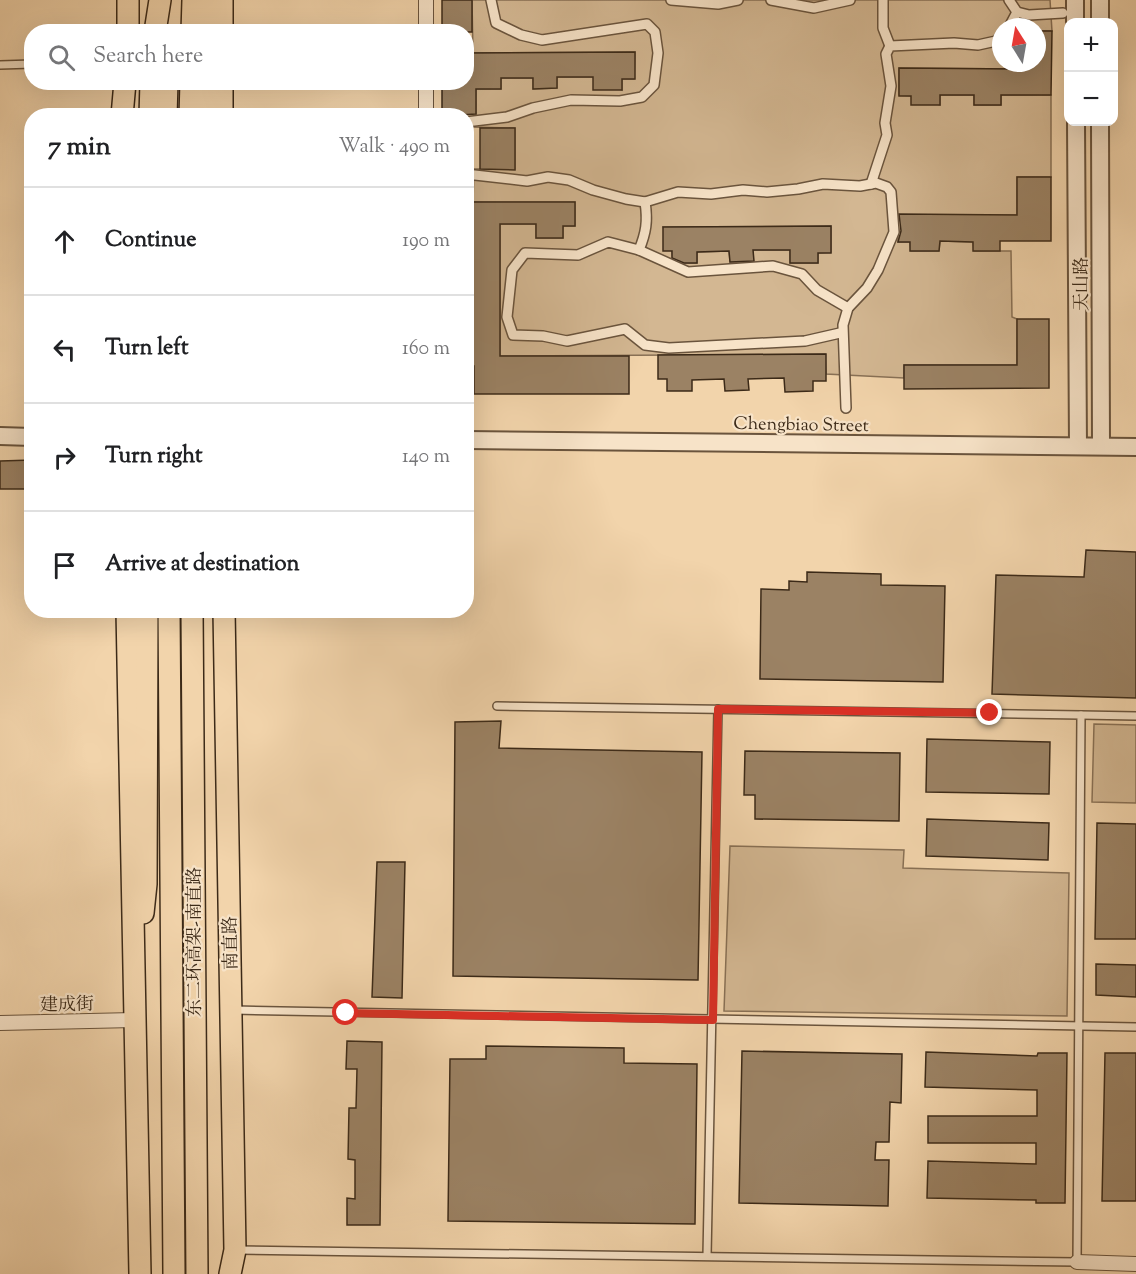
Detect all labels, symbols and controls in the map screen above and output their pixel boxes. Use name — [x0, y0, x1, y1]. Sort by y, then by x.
north arrow — [992, 18, 1046, 72]
map controls — [1064, 18, 1118, 126]
button: + — [1064, 18, 1118, 72]
search box — [24, 24, 474, 90]
icon: search — [45, 41, 78, 74]
text: Search here — [93, 41, 203, 73]
button: − — [1064, 72, 1118, 126]
text: 7 min — [48, 129, 111, 166]
text: Walk · 490 m — [339, 133, 450, 162]
icon: ahead — [48, 225, 81, 258]
text: Continue — [105, 225, 196, 257]
text: 190 m — [402, 227, 450, 256]
street label: 天山路 — [1070, 257, 1096, 311]
icon: left — [48, 333, 81, 366]
text: Turn left — [105, 333, 188, 365]
text: 160 m — [402, 335, 450, 364]
street label: Chengbiao Street — [733, 412, 869, 440]
icon: right — [48, 441, 81, 474]
text: Turn right — [105, 441, 202, 473]
text: 140 m — [402, 443, 450, 472]
icon: arrive — [48, 549, 81, 582]
text: Arrive at destination — [105, 549, 300, 581]
route end — [976, 699, 1002, 725]
street label: 东二环高架-南直路 — [183, 867, 209, 1017]
street label: 南直路 — [219, 916, 245, 970]
street label: 建成街 — [40, 993, 94, 1019]
route start — [332, 999, 358, 1025]

